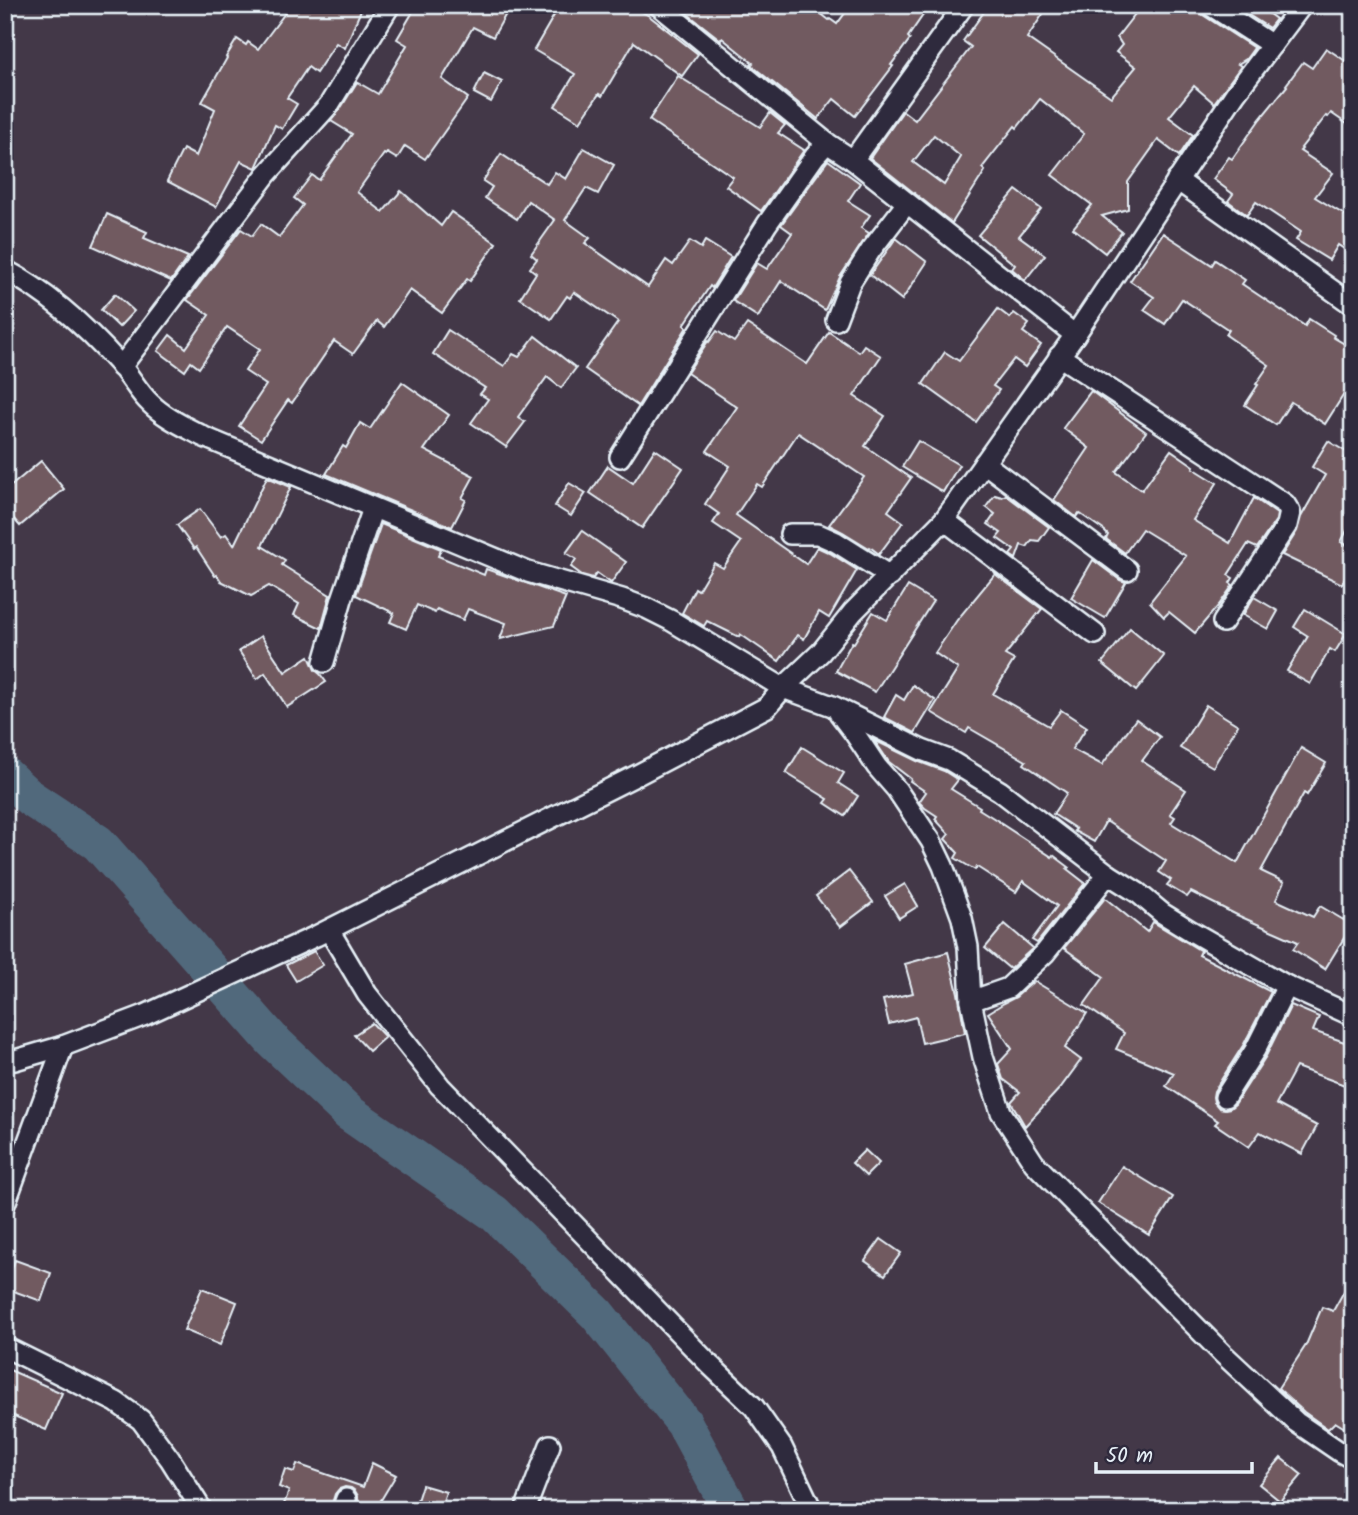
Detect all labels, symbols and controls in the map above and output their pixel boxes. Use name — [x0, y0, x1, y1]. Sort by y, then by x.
scale bar — [1096, 1431, 1251, 1475]
text: 50 m — [1106, 1440, 1153, 1473]

